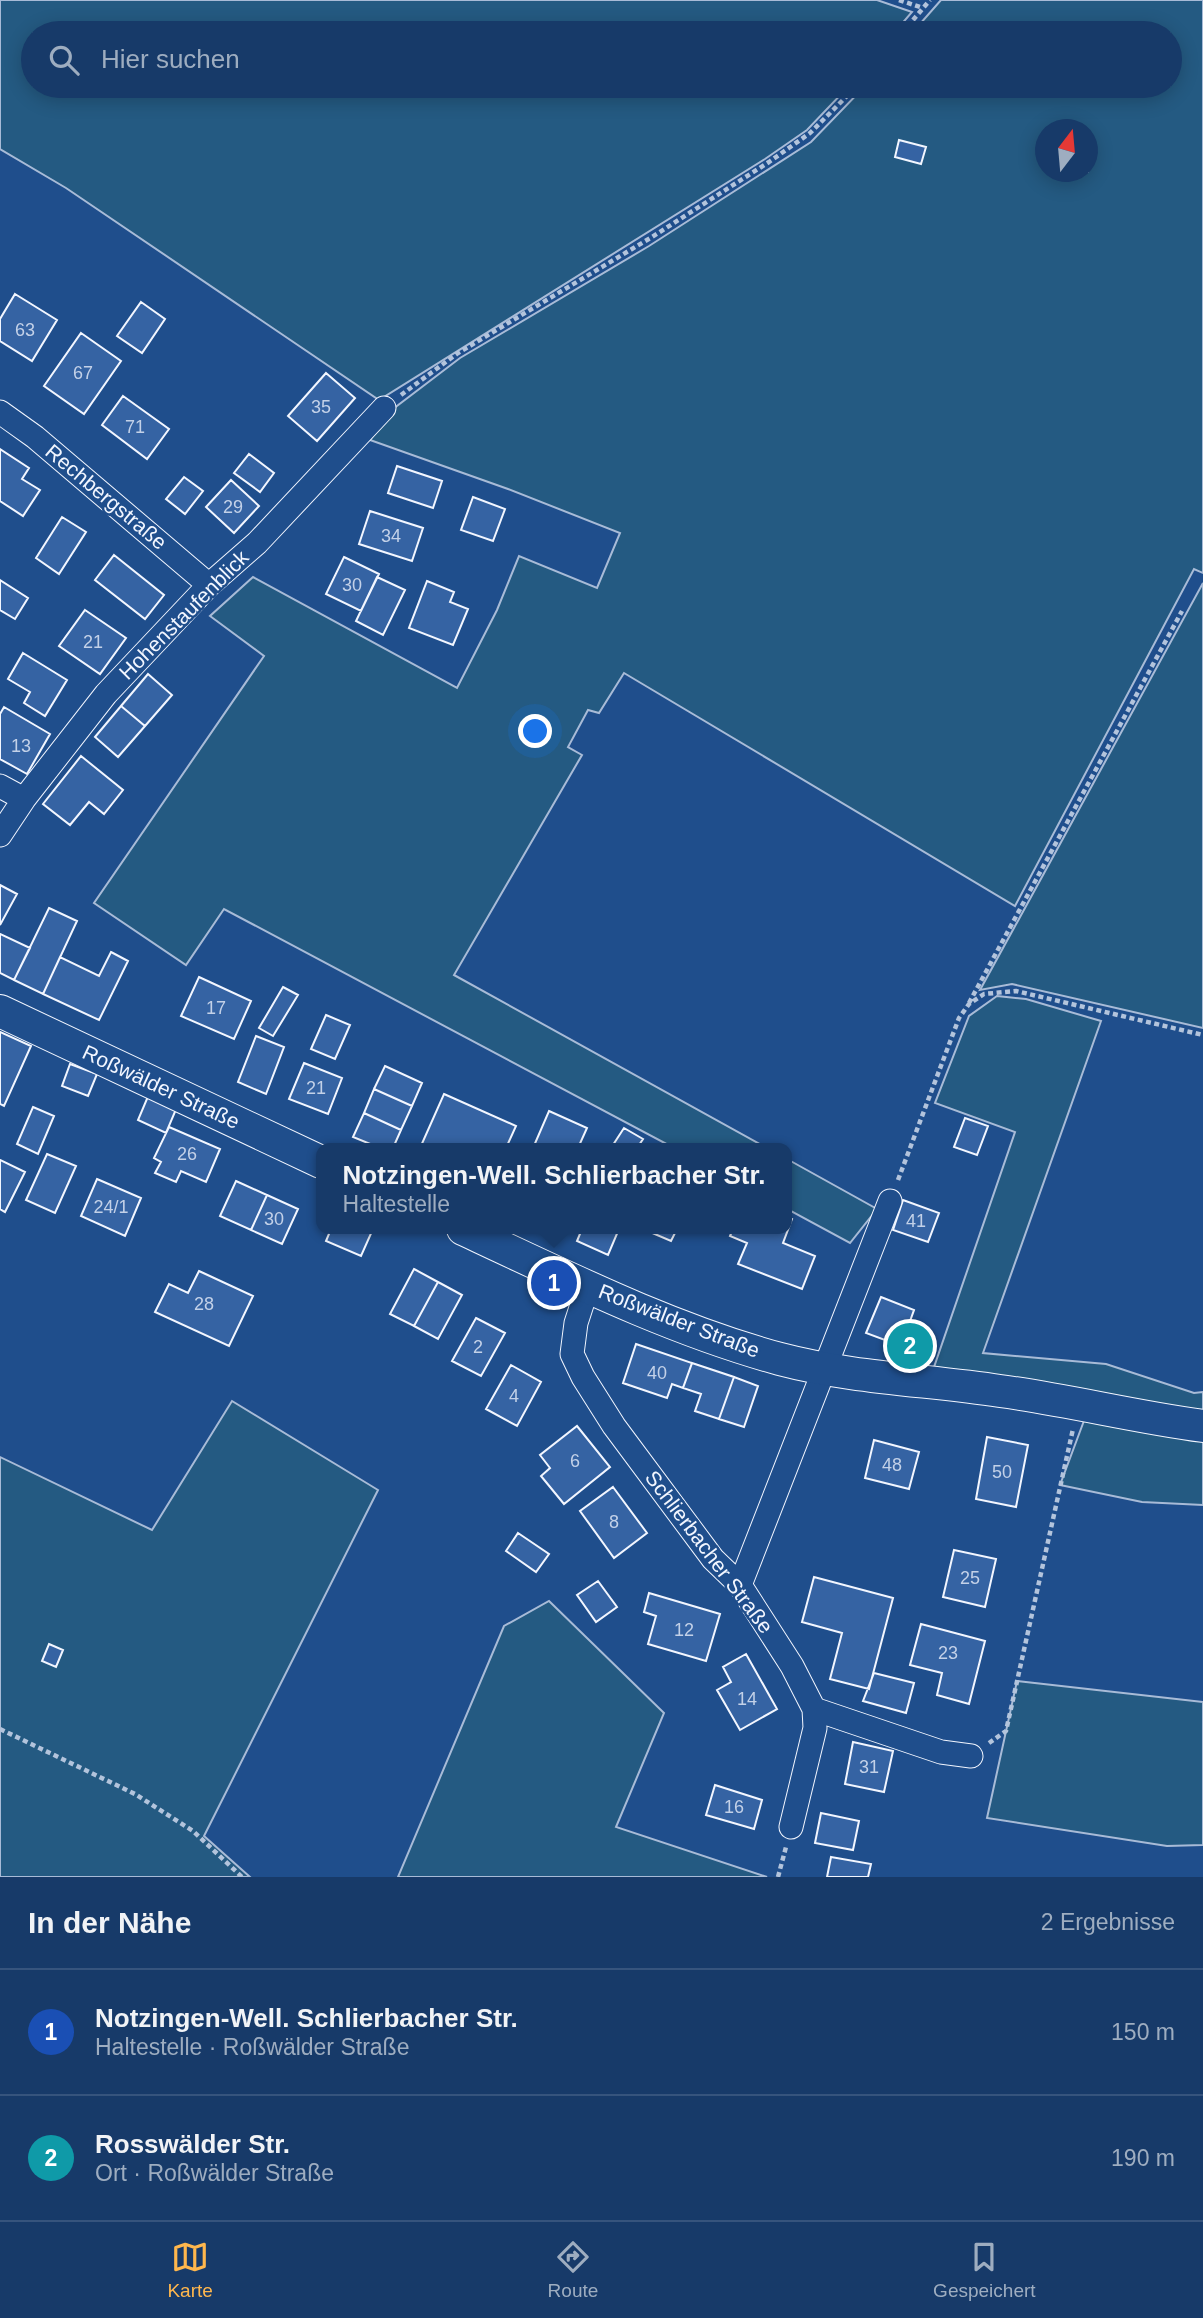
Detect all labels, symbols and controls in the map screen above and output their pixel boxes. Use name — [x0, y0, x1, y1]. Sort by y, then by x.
search box — [21, 21, 1182, 98]
icon: search — [45, 41, 83, 79]
text: Hier suchen — [101, 44, 240, 74]
north arrow — [1035, 119, 1098, 182]
house number: 63 — [15, 320, 35, 340]
house number: 67 — [73, 363, 93, 383]
house number: 35 — [311, 397, 331, 417]
house number: 71 — [125, 417, 145, 437]
street label: Rechbergstraße — [41, 439, 171, 554]
house number: 29 — [223, 497, 243, 517]
house number: 34 — [381, 526, 401, 546]
street label: Hohenstaufenblick — [114, 545, 253, 684]
house number: 30 — [342, 575, 362, 595]
house number: 21 — [83, 632, 103, 652]
your location — [518, 714, 552, 748]
house number: 13 — [11, 736, 31, 756]
house number: 17 — [206, 998, 226, 1018]
street label: Roßwälder Straße — [79, 1040, 243, 1133]
house number: 21 — [306, 1078, 326, 1098]
popup — [316, 1143, 792, 1234]
house number: 26 — [177, 1144, 197, 1164]
text: Notzingen-Well. Schlierbacher Str. — [343, 1160, 765, 1190]
text: Haltestelle — [343, 1191, 450, 1217]
house number: 24/1 — [93, 1197, 129, 1217]
house number: 30 — [264, 1209, 284, 1229]
house number: 41 — [906, 1211, 926, 1231]
pin: 1 — [531, 1257, 577, 1309]
street label: Roßwälder Straße — [596, 1279, 763, 1362]
house number: 28 — [194, 1294, 214, 1314]
pin: 2 — [887, 1320, 933, 1372]
house number: 2 — [473, 1337, 483, 1357]
house number: 40 — [647, 1363, 667, 1383]
house number: 4 — [509, 1386, 519, 1406]
house number: 6 — [570, 1451, 580, 1471]
house number: 48 — [882, 1455, 902, 1475]
house number: 50 — [992, 1462, 1012, 1482]
street label: Schlierbacher Straße — [641, 1466, 778, 1637]
house number: 8 — [609, 1512, 619, 1532]
house number: 25 — [960, 1568, 980, 1588]
house number: 12 — [674, 1620, 694, 1640]
house number: 23 — [938, 1643, 958, 1663]
house number: 14 — [737, 1689, 757, 1709]
house number: 31 — [859, 1757, 879, 1777]
house number: 16 — [724, 1797, 744, 1817]
text: In der Nähe — [28, 1906, 191, 1939]
text: 2 Ergebnisse — [1041, 1909, 1175, 1935]
text: Notzingen-Well. Schlierbacher Str. — [95, 2003, 518, 2033]
text: 1 — [45, 2019, 57, 2045]
text: 150 m — [1111, 2019, 1175, 2045]
text: Haltestelle · Roßwälder Straße — [95, 2034, 409, 2060]
text: Rosswälder Str. — [95, 2129, 290, 2159]
text: 2 — [45, 2145, 57, 2171]
text: 190 m — [1111, 2145, 1175, 2171]
text: Ort · Roßwälder Straße — [95, 2160, 334, 2186]
tab: Karte — [167, 2238, 213, 2302]
tab: Route — [548, 2238, 598, 2302]
tab: Gespeichert — [933, 2238, 1036, 2302]

